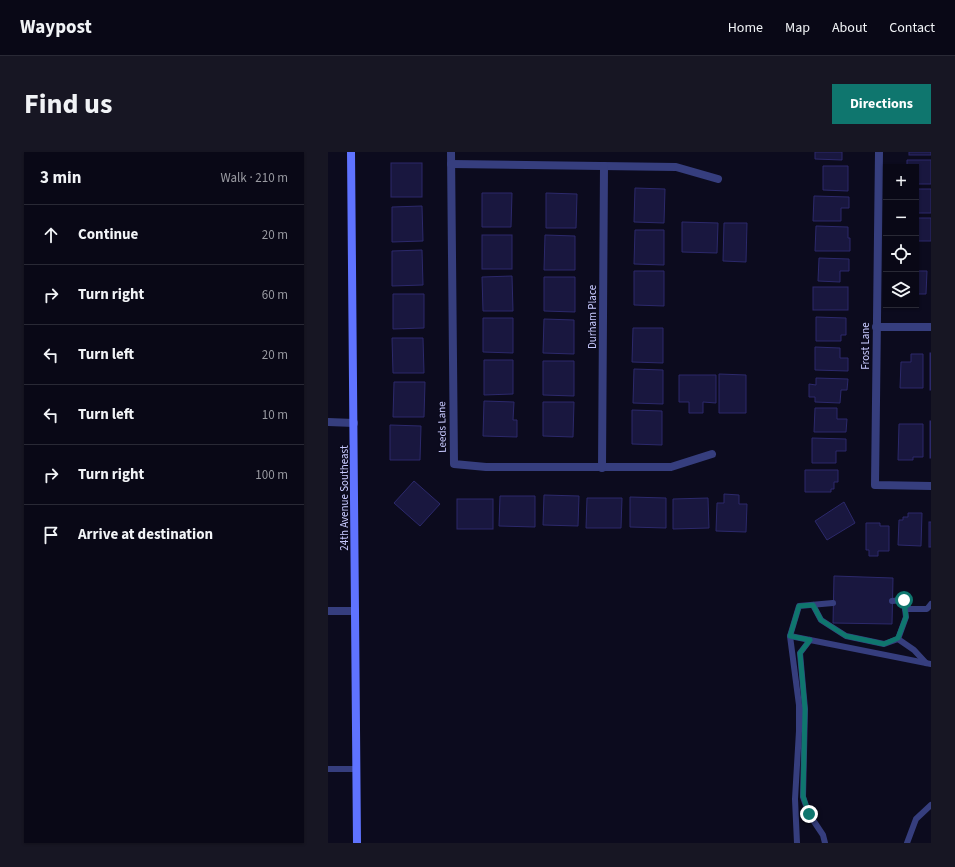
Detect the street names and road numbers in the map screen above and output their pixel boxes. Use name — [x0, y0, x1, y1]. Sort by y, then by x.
street label: Durham Place — [585, 284, 600, 349]
street label: Frost Lane — [858, 322, 873, 370]
street label: Leeds Lane — [434, 401, 450, 453]
street label: 24th Avenue Southeast — [337, 445, 352, 551]

